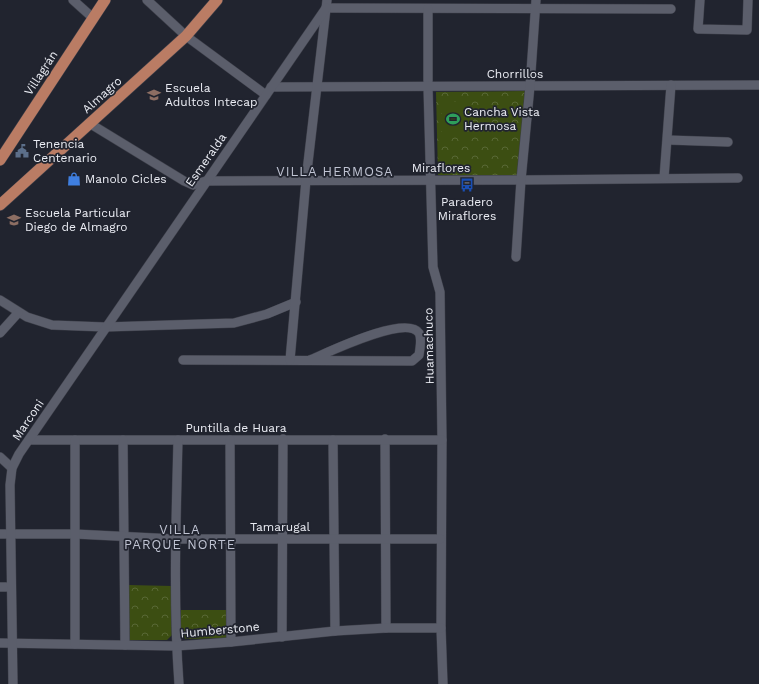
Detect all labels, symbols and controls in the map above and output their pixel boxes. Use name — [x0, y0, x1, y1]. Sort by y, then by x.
street label: Villagrán — [21, 48, 61, 98]
street label: Chorrillos — [487, 67, 543, 81]
street label: Almagro — [79, 74, 125, 116]
place label: Escuela Adultos Intecap — [165, 81, 258, 109]
school or university icon: Escuela Adultos Intecap — [146, 87, 162, 103]
place label: Cancha Vista Hermosa — [464, 105, 540, 133]
sports icon: Cancha Vista Hermosa — [445, 111, 461, 127]
street label: Esmeralda — [183, 130, 230, 189]
place label: Tenencia Centenario — [33, 137, 97, 165]
public building icon: Tenencia Centenario — [14, 143, 30, 159]
street label: Miraflores — [412, 161, 470, 175]
district label: VILLA HERMOSA — [276, 164, 394, 179]
shop icon: Manolo Cicles — [66, 171, 82, 187]
place label: Manolo Cicles — [85, 172, 167, 186]
bus stop icon: Paradero Miraflores — [459, 177, 475, 193]
place label: Paradero Miraflores — [438, 195, 496, 223]
place label: Escuela Particular Diego de Almagro — [25, 206, 131, 234]
school or university icon: Escuela Particular Diego de Almagro — [6, 212, 22, 228]
street label: Huamachuco — [421, 308, 437, 384]
street label: Marconi — [9, 397, 47, 443]
street label: Puntilla de Huara — [185, 421, 287, 435]
street label: Tamarugal — [250, 520, 310, 534]
district label: VILLA PARQUE NORTE — [124, 522, 236, 552]
street label: Humberstone — [180, 620, 260, 640]

